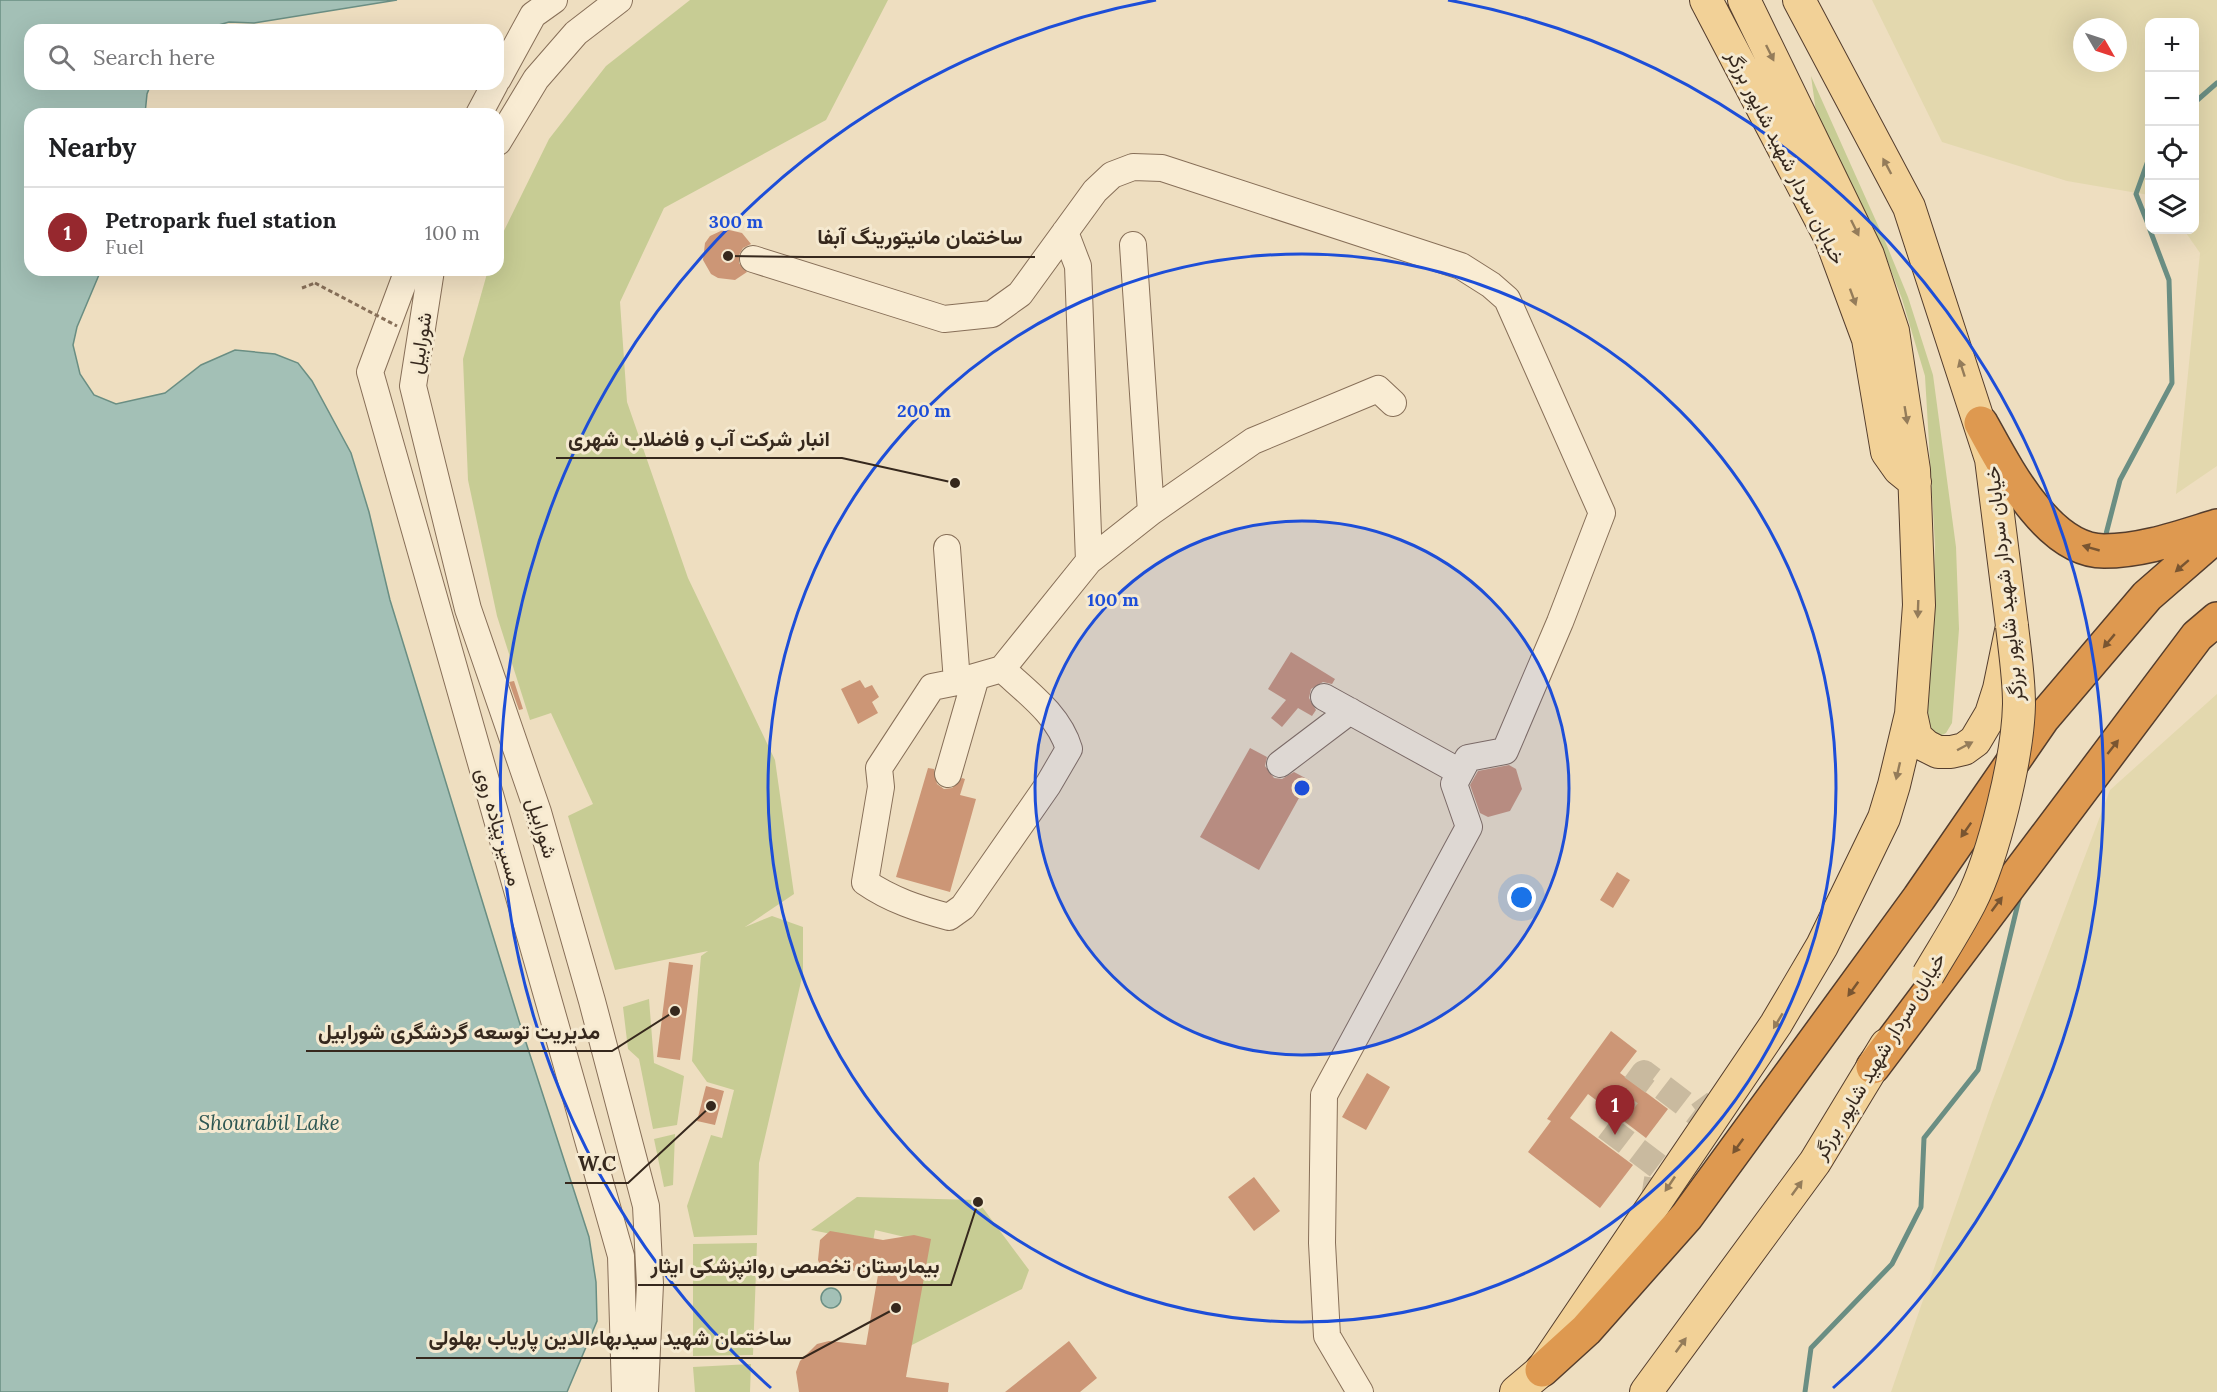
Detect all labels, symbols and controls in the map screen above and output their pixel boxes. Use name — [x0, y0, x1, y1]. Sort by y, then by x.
north arrow — [2073, 18, 2127, 72]
map controls — [2145, 18, 2199, 234]
button: + — [2145, 18, 2199, 72]
search box — [24, 24, 504, 90]
icon: search — [45, 41, 78, 74]
text: Search here — [93, 43, 215, 71]
one-way arrow — [1765, 44, 1775, 61]
street label: خیابان سردار شهید شاپور برزگر — [1719, 45, 1851, 269]
button: − — [2145, 72, 2199, 126]
button: locate — [2145, 126, 2199, 180]
text: Nearby — [48, 131, 136, 164]
one-way arrow — [1882, 157, 1892, 174]
button: layers — [2145, 180, 2199, 234]
text: Petropark fuel station — [105, 206, 337, 234]
text: 300 m — [709, 210, 764, 233]
callout: ساختمان مانیتورینگ آبفا — [806, 218, 1035, 257]
text: 1 — [63, 220, 72, 245]
text: 100 m — [425, 220, 480, 245]
one-way arrow — [1850, 220, 1859, 237]
text: ساختمان مانیتورینگ آبفا — [817, 223, 1023, 250]
text: Fuel — [105, 234, 144, 259]
one-way arrow — [1848, 288, 1858, 306]
street label: شورابیل — [402, 310, 438, 376]
one-way arrow — [1957, 359, 1967, 377]
text: 200 m — [897, 399, 951, 422]
one-way arrow — [1902, 406, 1911, 425]
callout: انبار شرکت آب و فاضلاب شهری — [556, 419, 842, 458]
text: انبار شرکت آب و فاضلاب شهری — [568, 425, 830, 452]
street label: خیابان سردار شهید شاپور برزگر — [1979, 465, 2030, 704]
one-way arrow — [2082, 543, 2100, 552]
one-way arrow — [2175, 559, 2190, 572]
text: 100 m — [1087, 588, 1139, 611]
one-way arrow — [1914, 600, 1923, 619]
one-way arrow — [2103, 633, 2116, 648]
one-way arrow — [2106, 739, 2118, 754]
one-way arrow — [1957, 741, 1974, 751]
one-way arrow — [1892, 761, 1902, 780]
street label: مسیر پیاده روی — [469, 765, 528, 889]
centre of rings — [1292, 778, 1312, 798]
street label: شورابیل — [520, 795, 564, 861]
one-way arrow — [1960, 821, 1972, 837]
your location — [1507, 883, 1536, 912]
one-way arrow — [1991, 896, 2003, 912]
street label: خیابان سردار شهید شاپور برزگر — [1806, 948, 1952, 1166]
one-way arrow — [1848, 981, 1860, 996]
callout: مدیریت توسعه گردشگری شورابیل — [306, 1012, 612, 1051]
one-way arrow — [1772, 1013, 1783, 1029]
text: مدیریت توسعه گردشگری شورابیل — [318, 1018, 600, 1045]
pin: 1 — [1596, 1086, 1634, 1135]
water label: Shourabil Lake — [198, 1109, 340, 1136]
one-way arrow — [1733, 1139, 1745, 1154]
callout: W.C — [565, 1144, 628, 1183]
text: W.C — [578, 1150, 617, 1177]
one-way arrow — [1665, 1176, 1676, 1192]
one-way arrow — [1791, 1180, 1803, 1196]
callout: بیمارستان تخصصی روانپزشکی ایثار — [638, 1246, 951, 1285]
text: بیمارستان تخصصی روانپزشکی ایثار — [649, 1252, 940, 1280]
callout: ساختمان شهید سیدبهاءالدین پاریاب بهلولی — [416, 1319, 803, 1358]
text: ساختمان شهید سیدبهاءالدین پاریاب بهلولی — [428, 1324, 792, 1352]
one-way arrow — [1675, 1337, 1687, 1353]

